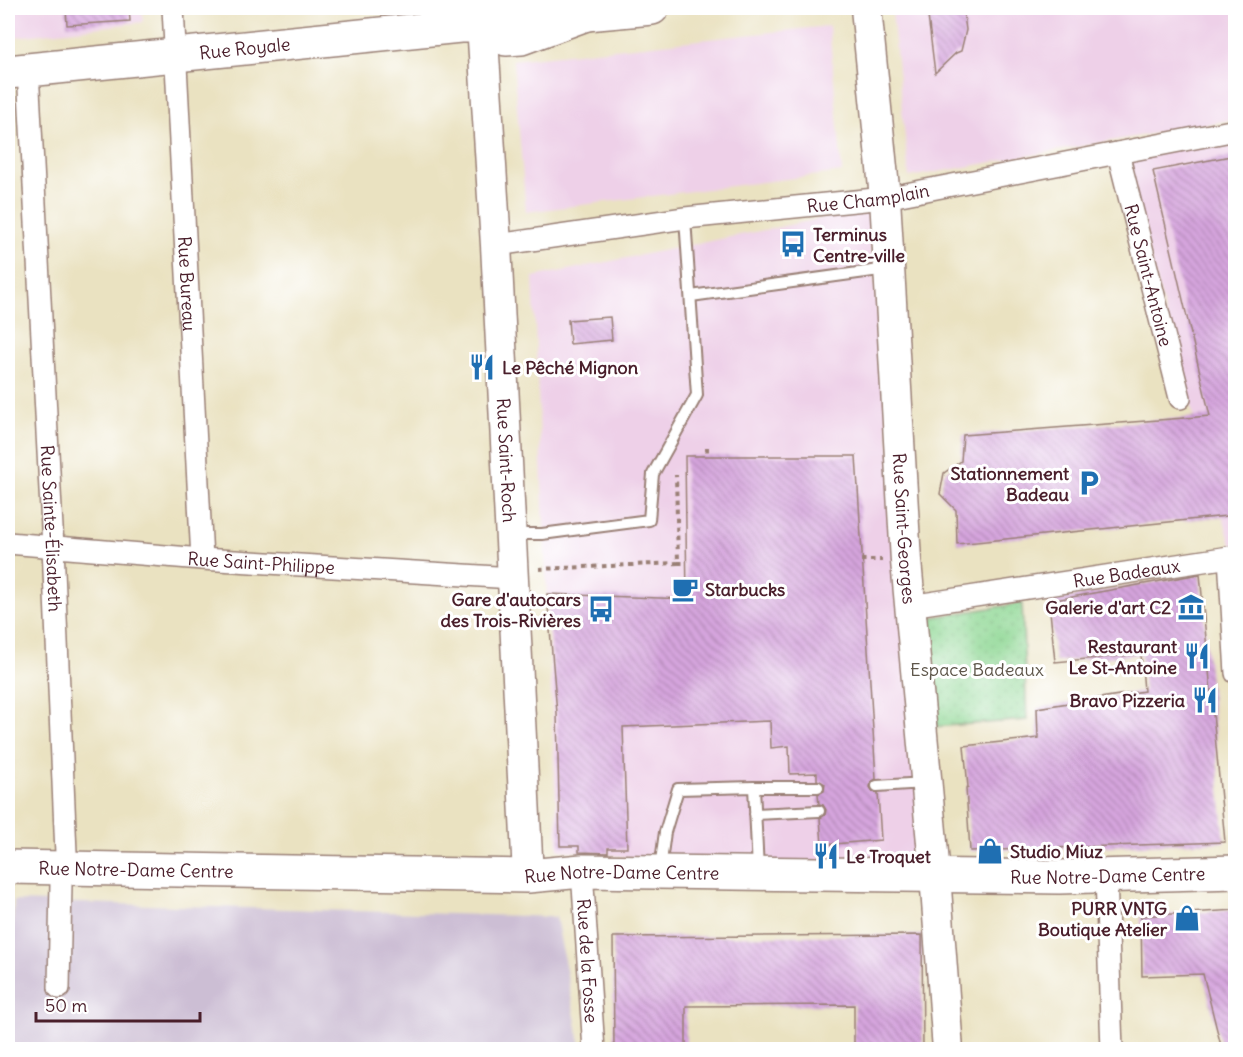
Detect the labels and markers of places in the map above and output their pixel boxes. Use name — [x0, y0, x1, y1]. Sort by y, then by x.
place label: Terminus Centre-ville — [813, 223, 905, 267]
bus stop icon: Terminus Centre-ville — [778, 229, 808, 259]
restaurant icon: Le Pêché Mignon — [467, 352, 497, 382]
place label: Le Pêché Mignon — [502, 356, 639, 379]
place label: Stationnement Badeau — [950, 462, 1070, 506]
parking icon: Stationnement Badeau — [1074, 468, 1104, 498]
cafe icon: Starbucks — [670, 574, 700, 604]
place label: Starbucks — [705, 578, 785, 601]
place label: Gare d'autocars des Trois-Rivières — [440, 588, 581, 632]
museum icon: Galerie d'art C2 — [1176, 592, 1206, 622]
bus stop icon: Gare d'autocars des Trois-Rivières — [586, 594, 616, 624]
place label: Galerie d'art C2 — [1045, 596, 1171, 619]
place label: Restaurant Le St-Antoine — [1069, 635, 1178, 679]
restaurant icon: Restaurant Le St-Antoine — [1182, 641, 1212, 671]
restaurant icon: Bravo Pizzeria — [1190, 685, 1220, 715]
place label: Bravo Pizzeria — [1070, 689, 1185, 712]
shop icon: Studio Miuz — [975, 836, 1005, 866]
place label: Studio Miuz — [1010, 840, 1103, 863]
restaurant icon: Le Troquet — [811, 841, 841, 871]
place label: Le Troquet — [846, 845, 932, 868]
place label: PURR VNTG Boutique Atelier — [1038, 897, 1168, 941]
shop icon: PURR VNTG Boutique Atelier — [1172, 903, 1202, 933]

